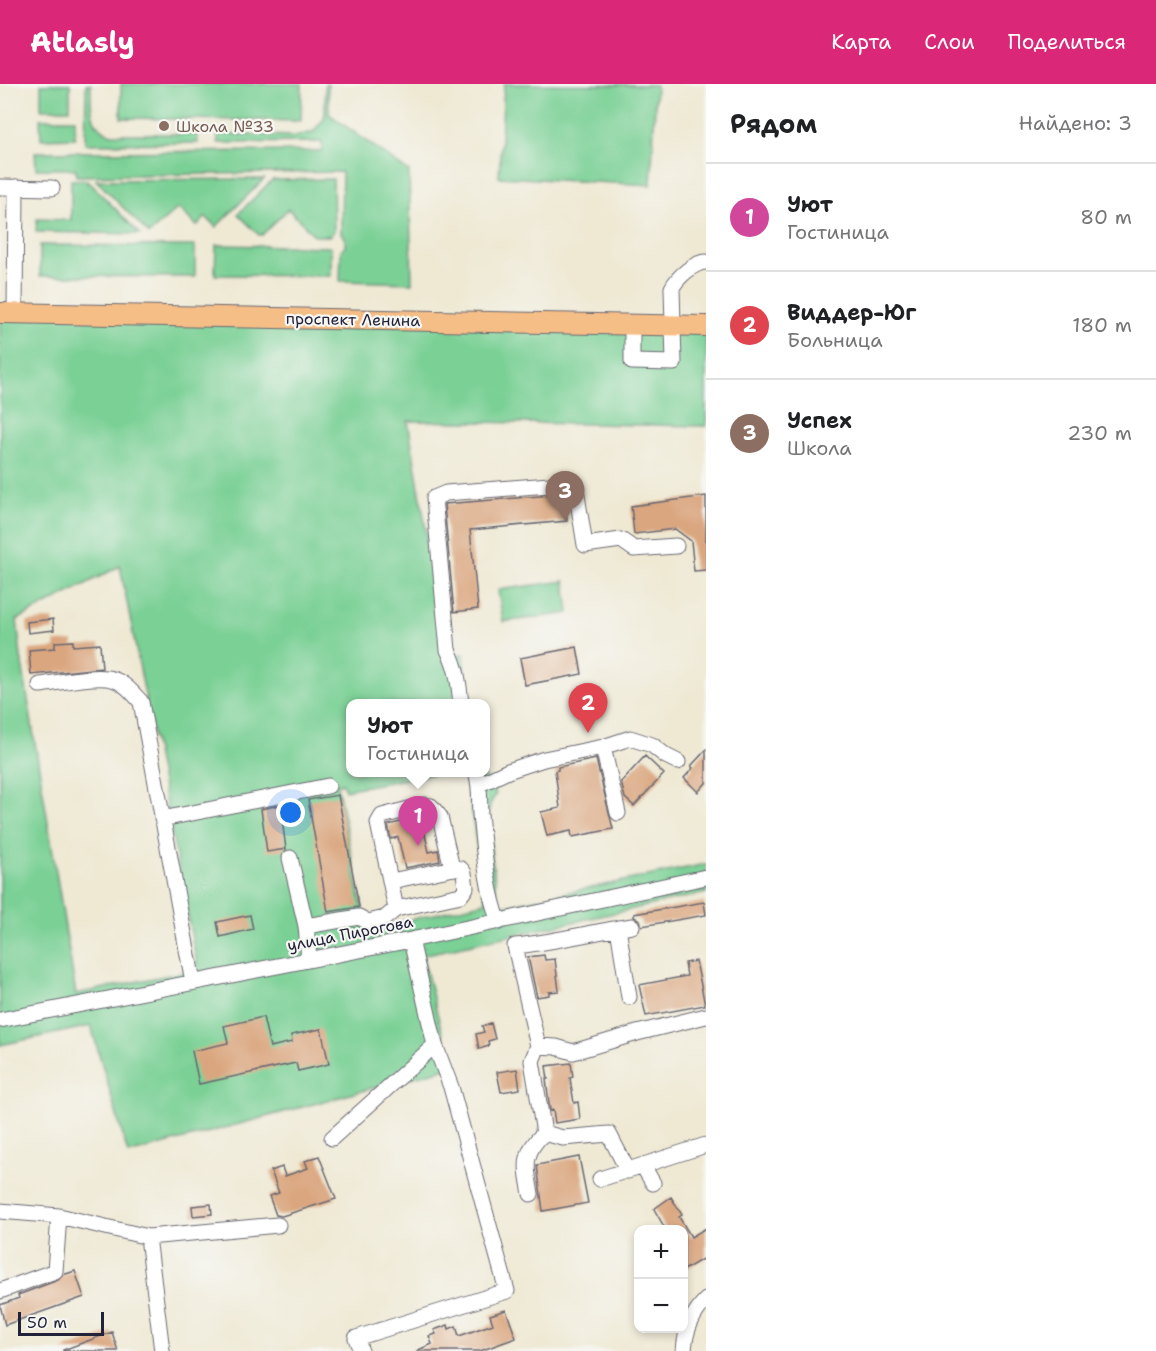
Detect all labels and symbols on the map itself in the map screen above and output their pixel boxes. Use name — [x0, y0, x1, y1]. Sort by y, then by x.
place label: Школа №33 — [176, 116, 274, 137]
marker: Школа №33 — [157, 119, 171, 133]
street label: проспект Ленина — [286, 308, 420, 331]
pin: 3 — [546, 472, 584, 521]
pin: 2 — [568, 684, 608, 733]
pin: 1 — [398, 796, 438, 846]
your location — [276, 798, 305, 827]
street label: улица Пирогова — [285, 911, 415, 956]
scale bar — [18, 1309, 104, 1336]

